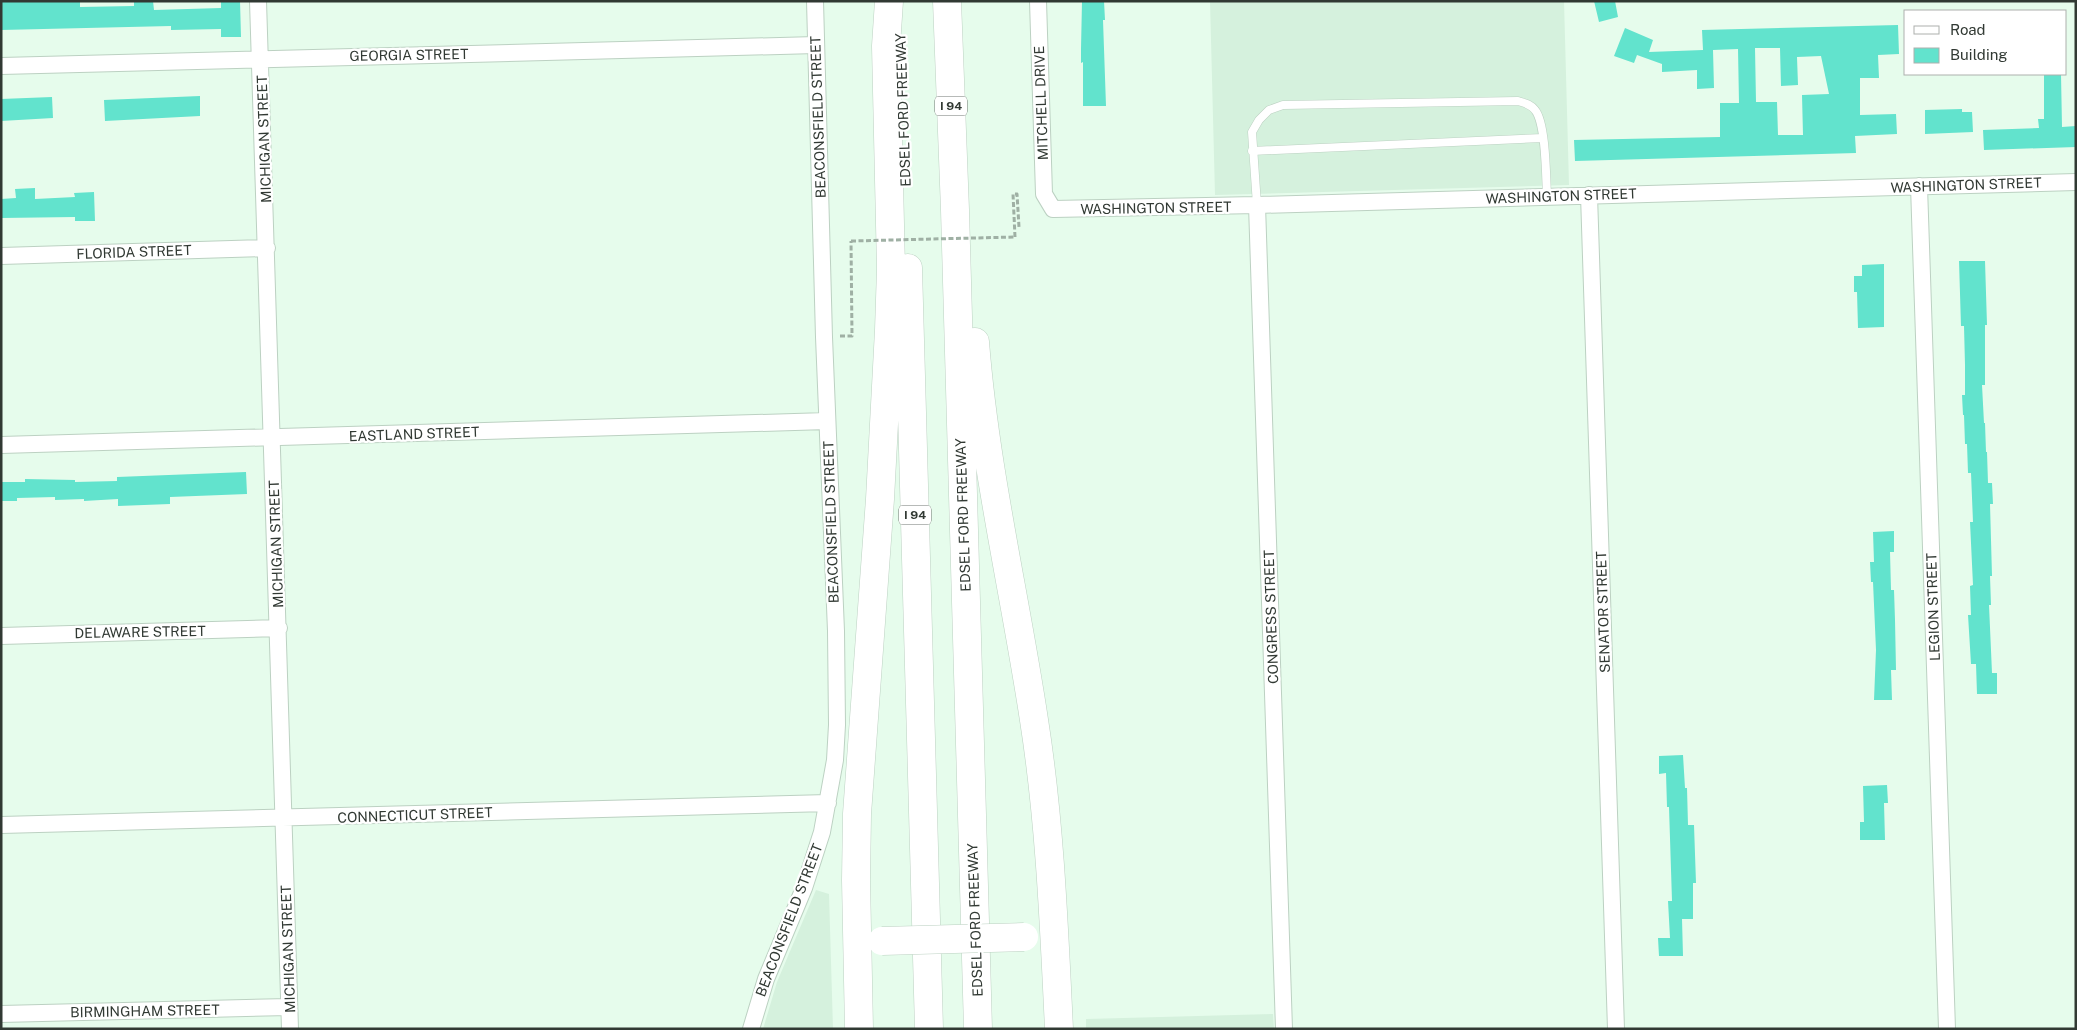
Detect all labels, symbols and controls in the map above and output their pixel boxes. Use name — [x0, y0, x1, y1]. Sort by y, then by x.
legend — [1904, 10, 2067, 75]
text: Road — [1950, 21, 1986, 38]
street label: EDSEL FORD FREEWAY — [892, 32, 914, 187]
street label: BEACONSFIELD STREET — [807, 35, 829, 199]
street label: MITCHELL DRIVE — [1031, 45, 1051, 161]
street label: GEORGIA STREET — [349, 46, 469, 64]
text: Building — [1950, 46, 2008, 63]
street label: MICHIGAN STREET — [254, 75, 274, 203]
road number: I 94 — [935, 96, 967, 115]
street label: WASHINGTON STREET — [1890, 174, 2042, 196]
street label: WASHINGTON STREET — [1485, 185, 1637, 207]
street label: WASHINGTON STREET — [1080, 199, 1232, 217]
street label: FLORIDA STREET — [76, 242, 192, 262]
street label: EASTLAND STREET — [348, 424, 480, 444]
street label: EDSEL FORD FREEWAY — [952, 437, 974, 592]
street label: BEACONSFIELD STREET — [820, 440, 842, 604]
street label: MICHIGAN STREET — [266, 480, 286, 608]
road number: I 94 — [899, 506, 931, 524]
street label: CONGRESS STREET — [1261, 550, 1281, 684]
street label: SENATOR STREET — [1593, 551, 1613, 673]
street label: LEGION STREET — [1923, 553, 1943, 661]
street label: DELAWARE STREET — [74, 623, 206, 641]
street label: CONNECTICUT STREET — [337, 804, 493, 826]
street label: BEACONSFIELD STREET — [752, 841, 826, 999]
street label: EDSEL FORD FREEWAY — [964, 842, 986, 997]
street label: MICHIGAN STREET — [278, 885, 298, 1013]
street label: BIRMINGHAM STREET — [70, 1002, 220, 1020]

